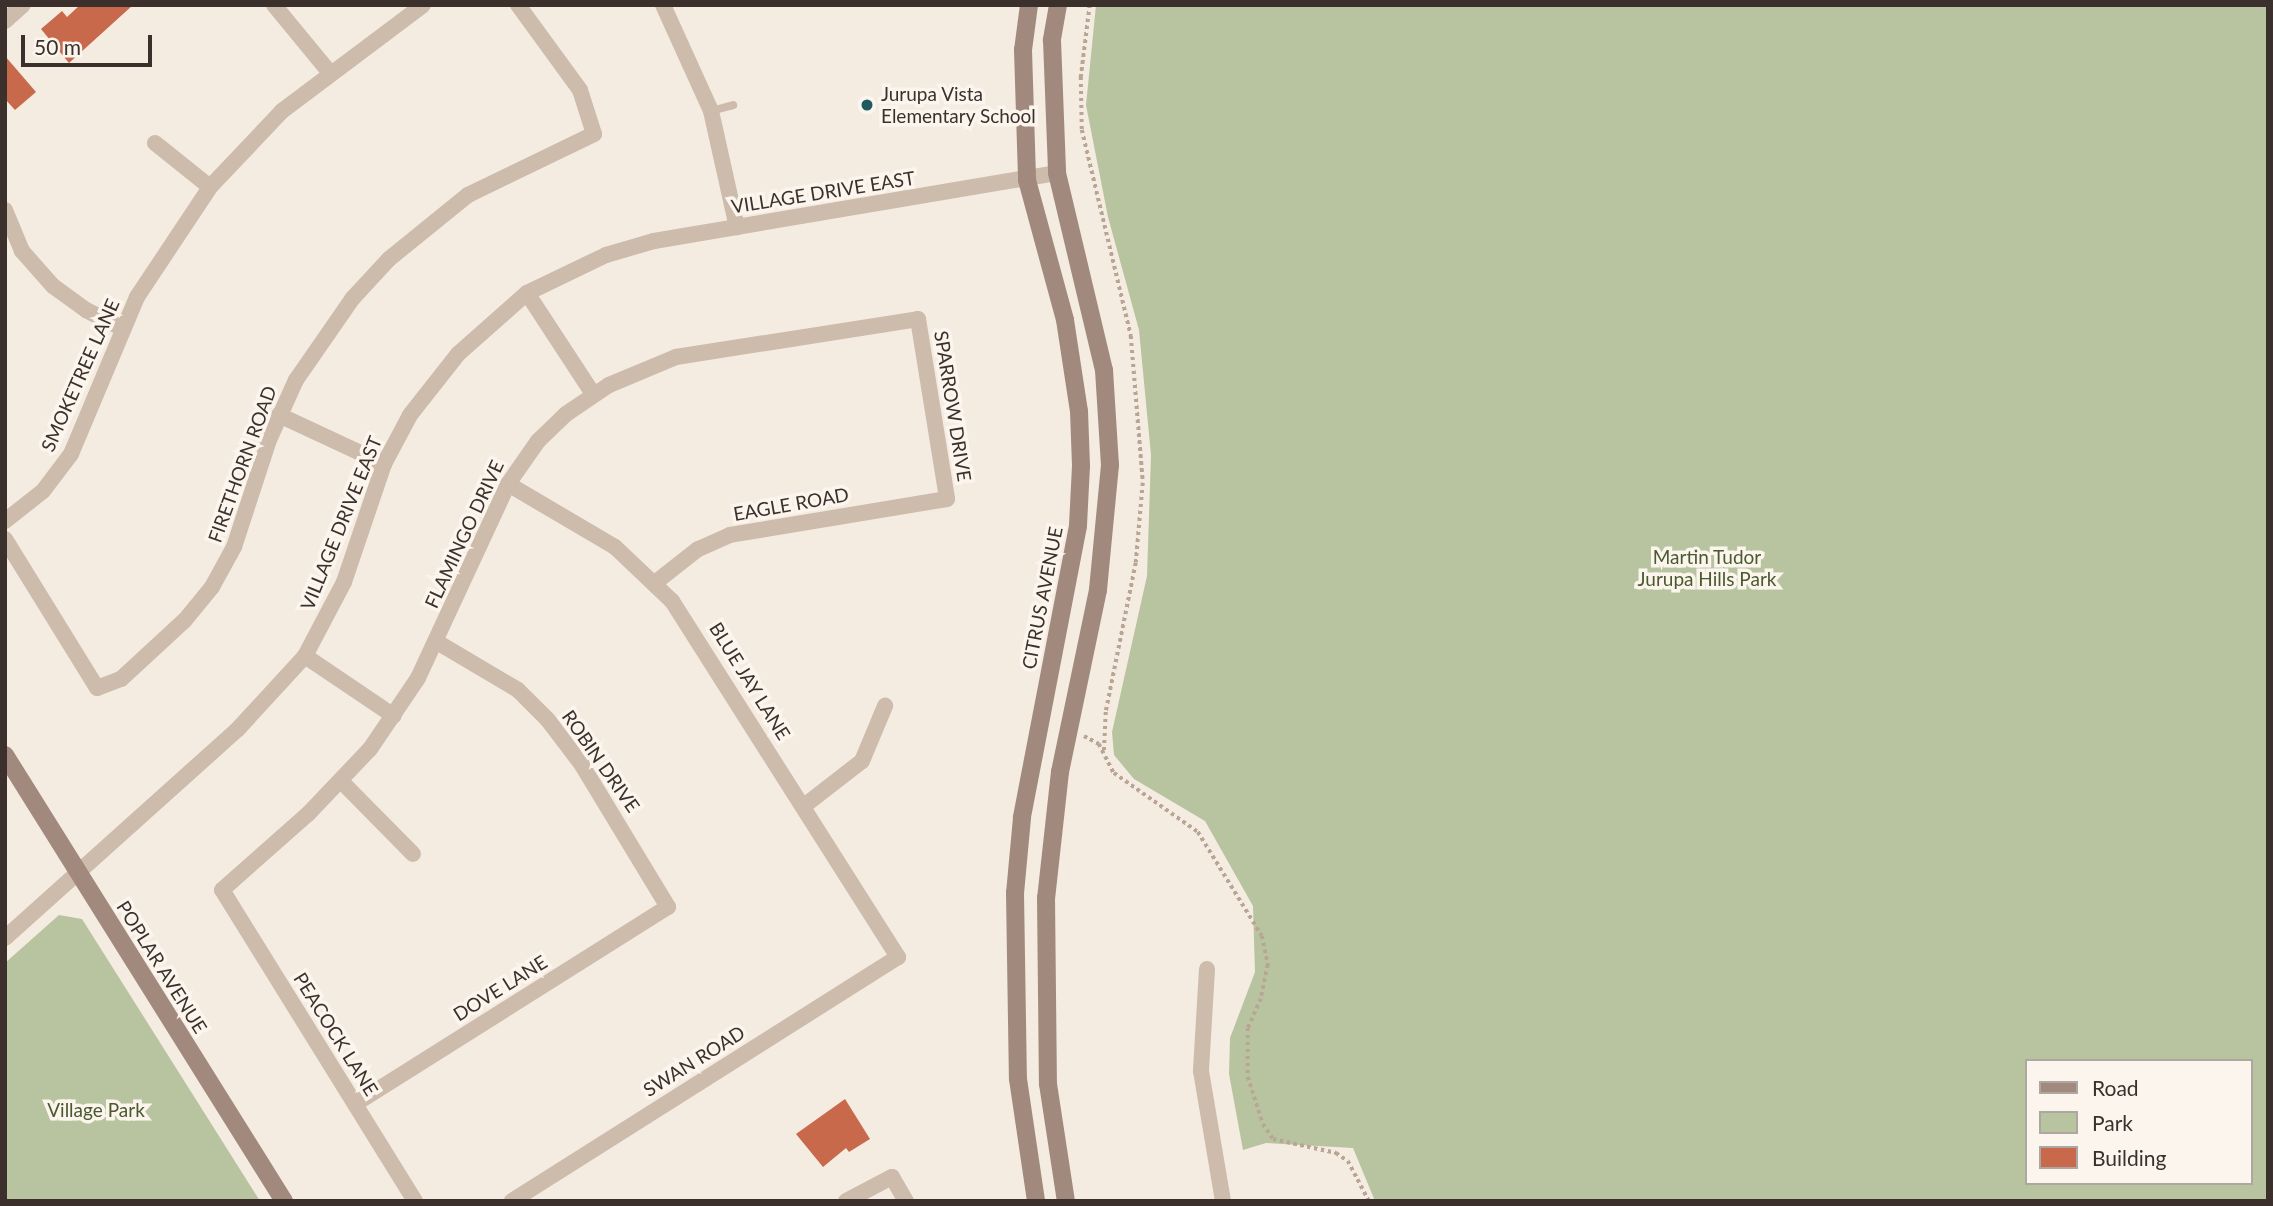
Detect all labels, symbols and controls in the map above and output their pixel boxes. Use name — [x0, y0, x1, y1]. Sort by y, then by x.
scale bar — [24, 21, 156, 65]
text: 50 m — [34, 34, 81, 59]
place label: Jurupa Vista Elementary School — [881, 83, 1036, 127]
marker: Jurupa Vista Elementary School — [859, 97, 875, 113]
street label: VILLAGE DRIVE EAST — [730, 166, 916, 218]
street label: SMOKETREE LANE — [36, 295, 124, 455]
street label: SPARROW DRIVE — [930, 329, 976, 483]
street label: FIRETHORN ROAD — [203, 383, 281, 545]
street label: VILLAGE DRIVE EAST — [296, 433, 386, 613]
street label: FLAMINGO DRIVE — [420, 457, 508, 611]
street label: EAGLE ROAD — [731, 483, 851, 525]
street label: CITRUS AVENUE — [1017, 524, 1067, 672]
park label: Martin Tudor Jurupa Hills Park — [1638, 546, 1776, 590]
street label: BLUE JAY LANE — [704, 617, 796, 745]
street label: ROBIN DRIVE — [557, 706, 645, 816]
street label: POPLAR AVENUE — [112, 896, 212, 1038]
street label: DOVE LANE — [449, 950, 551, 1026]
street label: PEACOCK LANE — [289, 968, 383, 1100]
street label: SWAN ROAD — [639, 1021, 749, 1101]
legend — [2024, 1059, 2252, 1185]
text: Road — [2092, 1075, 2139, 1100]
park label: Village Park — [47, 1099, 145, 1121]
text: Park — [2092, 1110, 2133, 1135]
text: Building — [2092, 1145, 2167, 1170]

